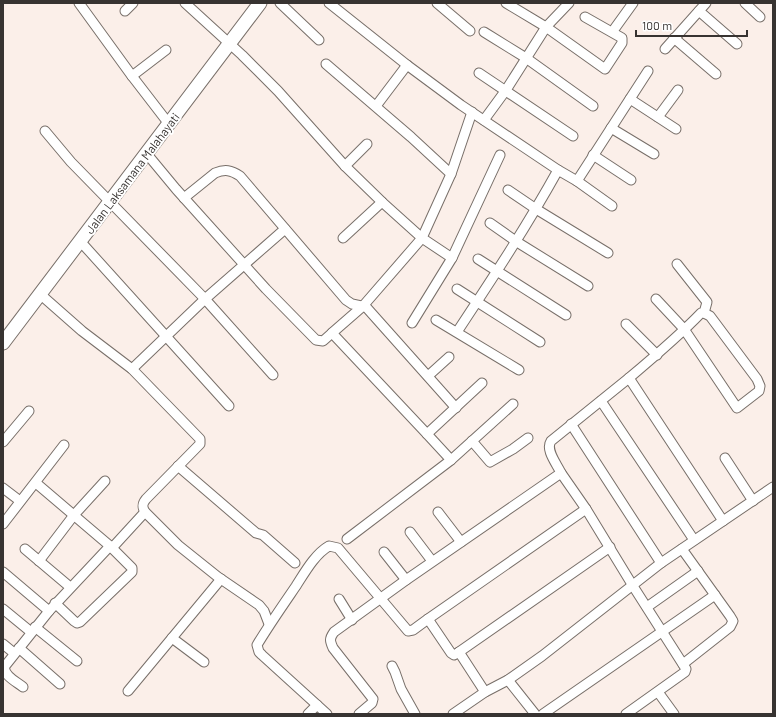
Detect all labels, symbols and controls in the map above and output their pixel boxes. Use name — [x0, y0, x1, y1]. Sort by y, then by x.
scale bar — [636, 12, 747, 38]
text: 100 m — [642, 18, 672, 32]
street label: Jalan Laksamana Malahayati — [82, 110, 182, 236]

